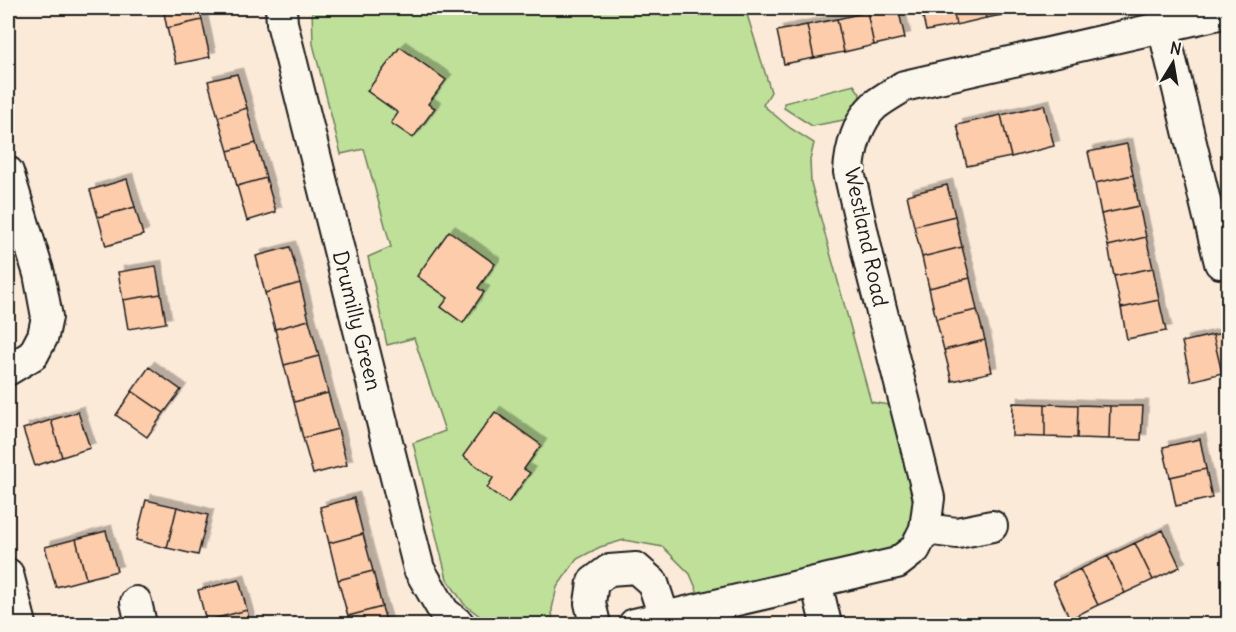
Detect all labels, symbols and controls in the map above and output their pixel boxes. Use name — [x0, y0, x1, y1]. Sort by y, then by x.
north arrow — [1143, 33, 1203, 93]
text: N — [1169, 37, 1183, 59]
street label: Westland Road — [839, 165, 894, 309]
street label: Drumilly Green — [327, 248, 388, 393]

